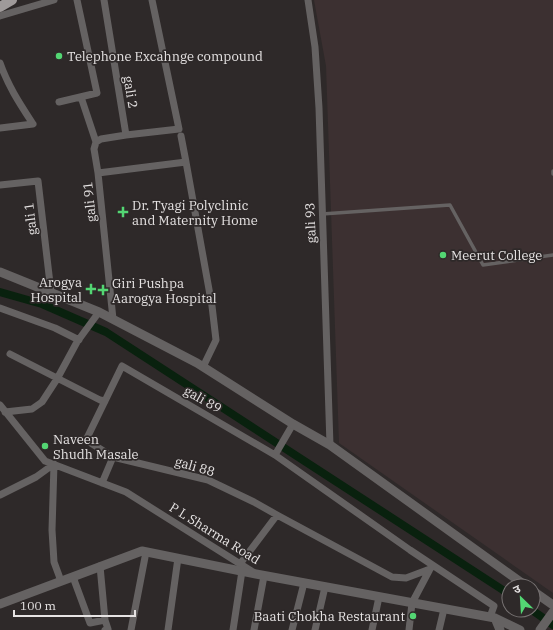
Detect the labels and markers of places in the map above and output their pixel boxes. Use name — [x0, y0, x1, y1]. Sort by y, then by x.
place label: Telephone Excahnge compound — [67, 48, 263, 65]
marker: Telephone Excahnge compound — [54, 51, 64, 61]
place label: Dr. Tyagi Polyclinic and Maternity Home — [132, 197, 258, 229]
marker: Dr. Tyagi Polyclinic and Maternity Home — [117, 206, 129, 218]
place label: Meerut College — [451, 247, 542, 264]
marker: Meerut College — [438, 250, 448, 260]
place label: Arogya Hospital — [30, 274, 82, 306]
place label: Giri Pushpa Aarogya Hospital — [112, 275, 217, 307]
marker: Arogya Hospital — [85, 283, 97, 295]
marker: Giri Pushpa Aarogya Hospital — [97, 284, 109, 296]
place label: Naveen Shudh Masale — [53, 431, 139, 463]
marker: Naveen Shudh Masale — [40, 441, 50, 451]
place label: Baati Chokha Restaurant — [254, 608, 405, 625]
marker: Baati Chokha Restaurant — [408, 611, 418, 621]

